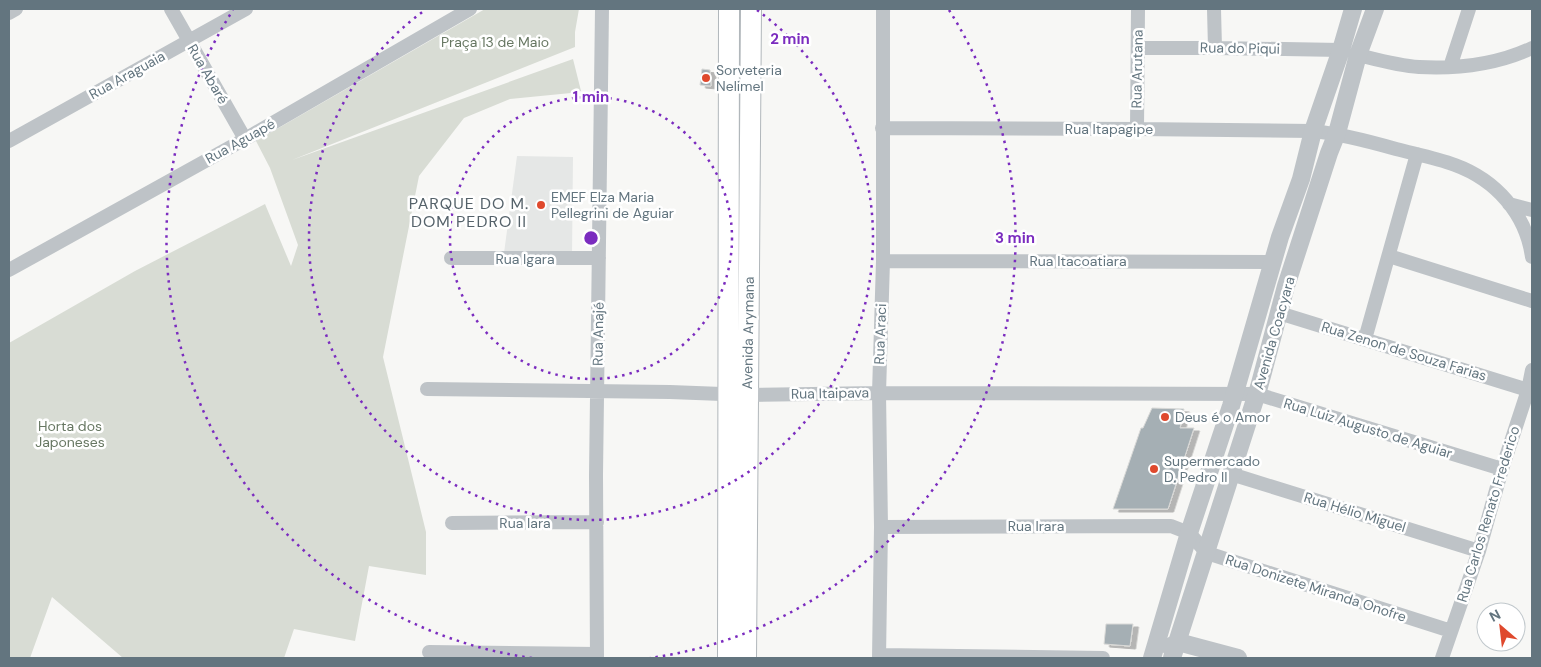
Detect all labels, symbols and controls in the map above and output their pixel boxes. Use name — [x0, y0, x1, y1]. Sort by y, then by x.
text: 2 min — [770, 29, 810, 49]
street label: Rua Arutana — [1127, 29, 1147, 109]
park label: Praça 13 de Maio — [441, 33, 549, 51]
street label: Rua do Piqui — [1200, 38, 1280, 58]
street label: Rua Abaré — [184, 41, 232, 107]
street label: Rua Araguaia — [86, 47, 168, 103]
place label: Sorveteria Nelimel — [716, 61, 782, 95]
marker: Sorveteria Nelimel — [700, 72, 712, 84]
text: 1 min — [573, 87, 609, 107]
street label: Rua Aguapé — [202, 114, 278, 168]
street label: Rua Itapagipe — [1065, 120, 1153, 138]
place label: EMEF Elza Maria Pellegrini de Aguiar — [551, 188, 674, 222]
district label: PARQUE DO M. DOM PEDRO II — [409, 193, 529, 232]
marker: EMEF Elza Maria Pellegrini de Aguiar — [535, 199, 547, 211]
text: 3 min — [995, 228, 1035, 248]
centre of rings — [582, 229, 600, 247]
street label: Rua Igara — [495, 250, 555, 268]
street label: Rua Itacoatiara — [1029, 252, 1127, 270]
street label: Avenida Coacyara — [1249, 274, 1299, 392]
street label: Avenida Arymana — [738, 276, 758, 390]
street label: Rua Anajé — [588, 302, 608, 366]
street label: Rua Araci — [870, 303, 890, 365]
street label: Rua Zenon de Souza Farias — [1319, 317, 1489, 385]
street label: Rua Itaipava — [791, 383, 869, 403]
street label: Rua Luiz Augusto de Aguiar — [1282, 394, 1454, 462]
place label: Deus é o Amor — [1175, 408, 1270, 426]
marker: Deus é o Amor — [1159, 411, 1171, 423]
park label: Horta dos Japoneses — [35, 417, 105, 451]
street label: Rua Carlos Renato Frederico — [1453, 424, 1523, 604]
place label: Supermercado D. Pedro II — [1164, 452, 1260, 486]
marker: Supermercado D. Pedro II — [1148, 463, 1160, 475]
street label: Rua Hélio Miguel — [1302, 488, 1408, 536]
street label: Rua Iara — [499, 514, 551, 532]
street label: Rua Irara — [1008, 517, 1064, 535]
street label: Rua Donizete Miranda Onofre — [1223, 550, 1409, 626]
north arrow — [1476, 602, 1526, 652]
text: N — [1486, 605, 1504, 626]

